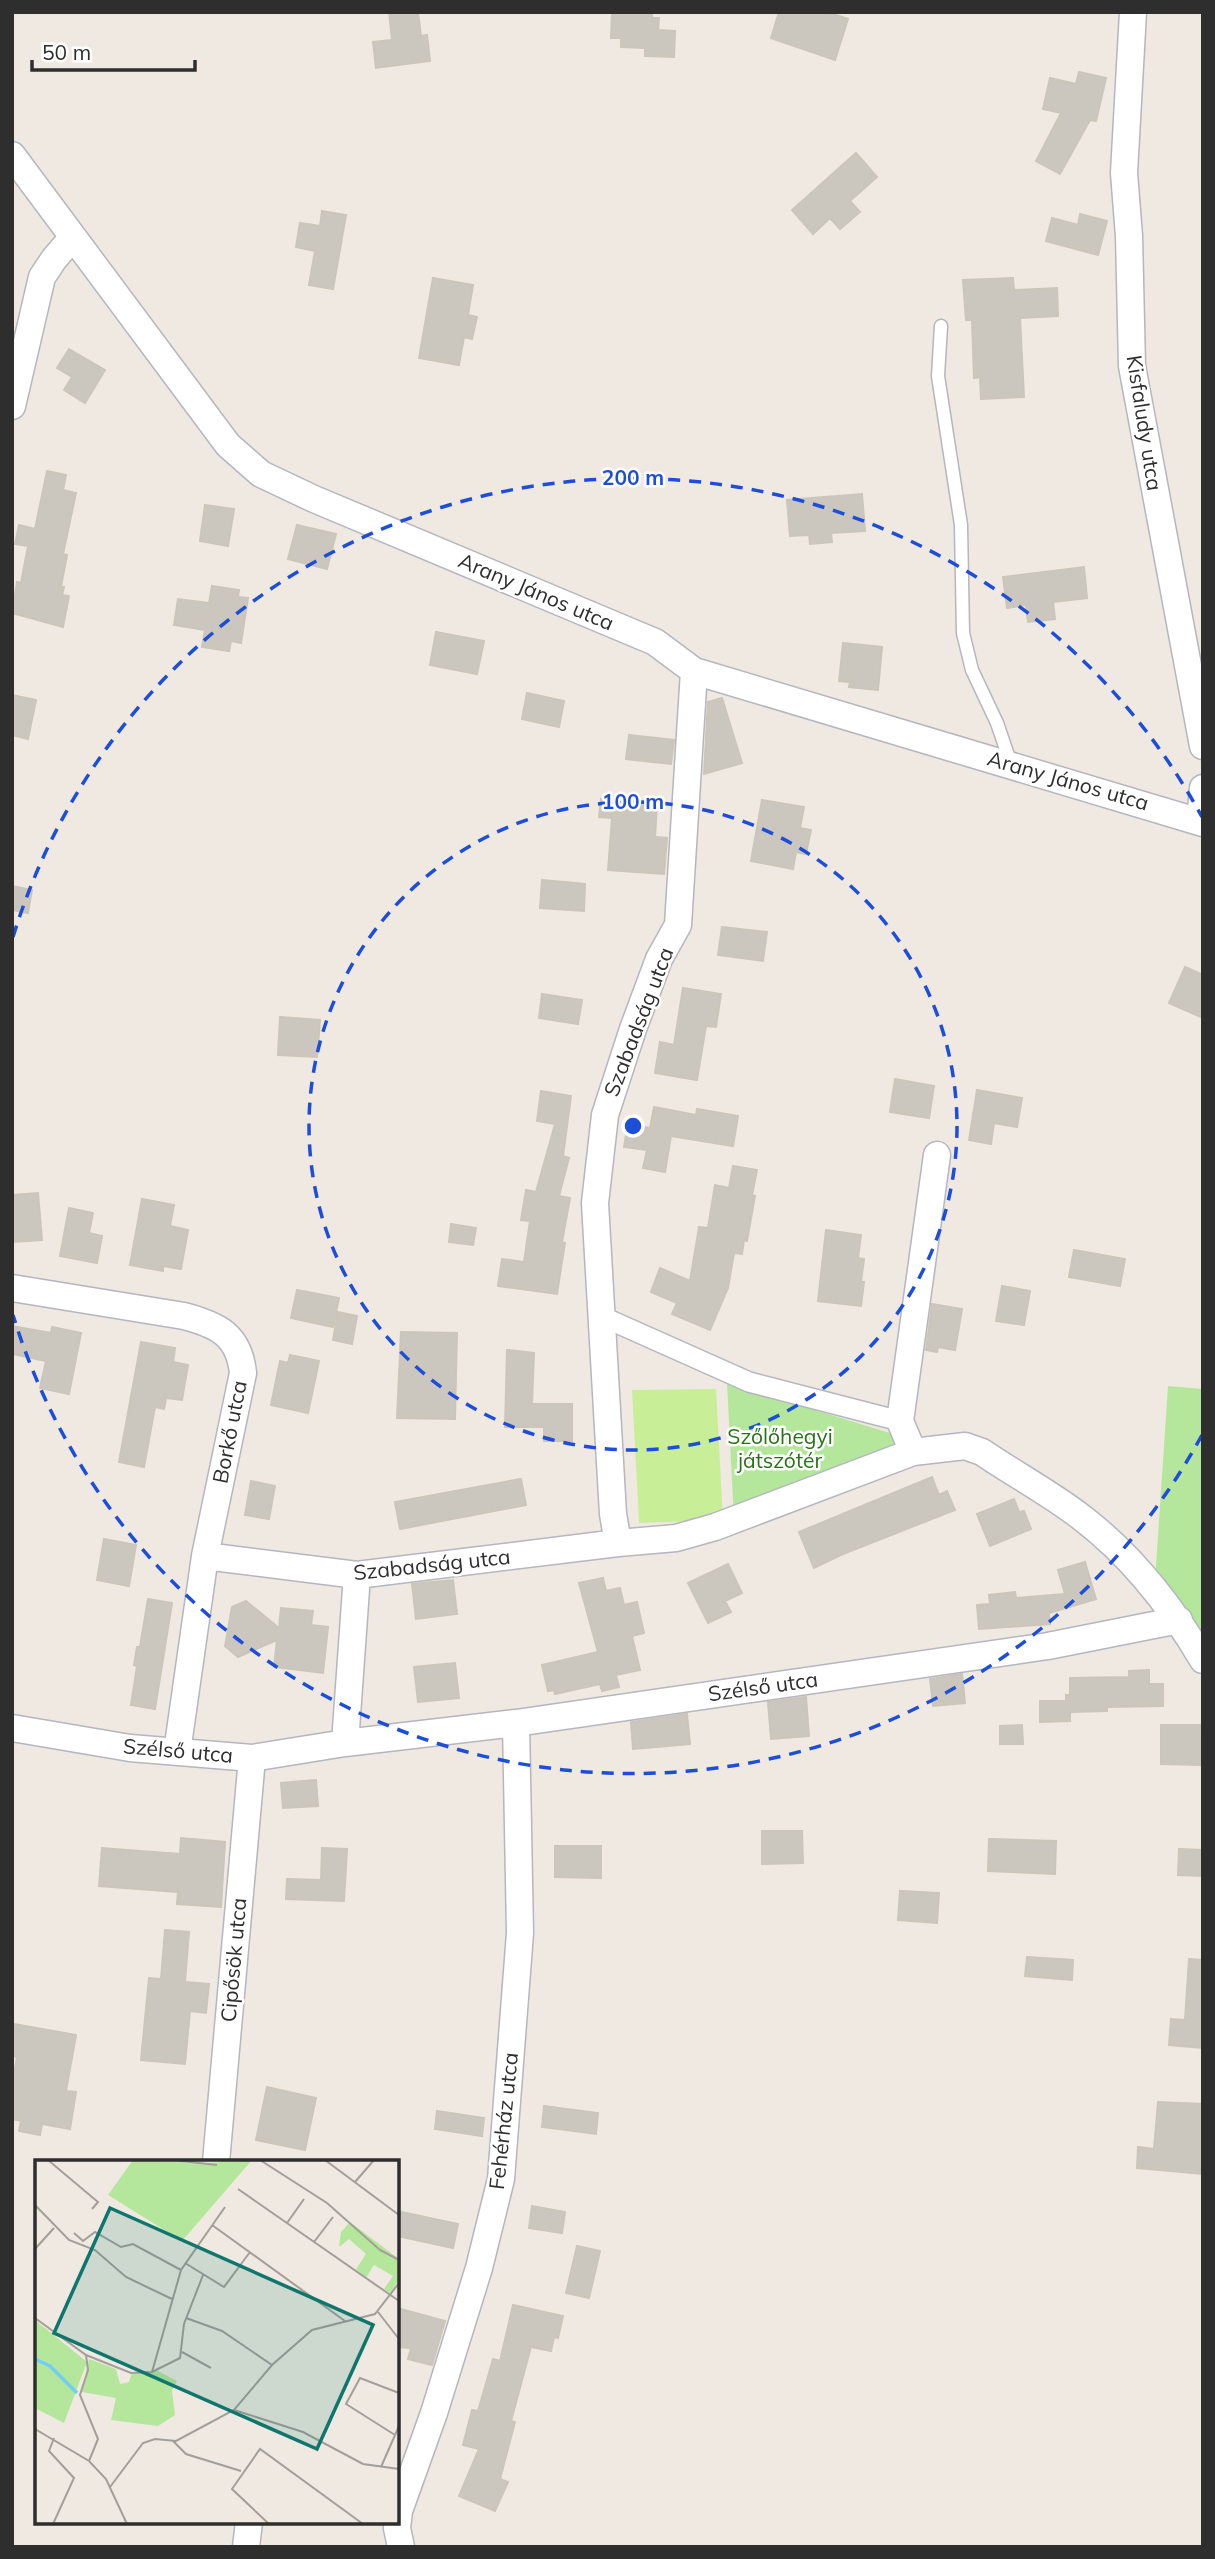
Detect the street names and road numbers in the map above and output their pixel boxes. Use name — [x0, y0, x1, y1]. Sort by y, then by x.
street label: Kisfaludy utca — [1121, 353, 1169, 493]
street label: Arany János utca — [455, 547, 618, 636]
street label: Arany János utca — [985, 745, 1152, 815]
street label: Szabadság utca — [598, 943, 678, 1100]
street label: Borkő utca — [206, 1378, 252, 1485]
street label: Szabadság utca — [352, 1543, 512, 1585]
street label: Szélső utca — [706, 1665, 819, 1707]
street label: Szélső utca — [122, 1732, 234, 1768]
street label: Cipősök utca — [215, 1897, 251, 2023]
street label: Fehérház utca — [483, 2051, 523, 2191]

